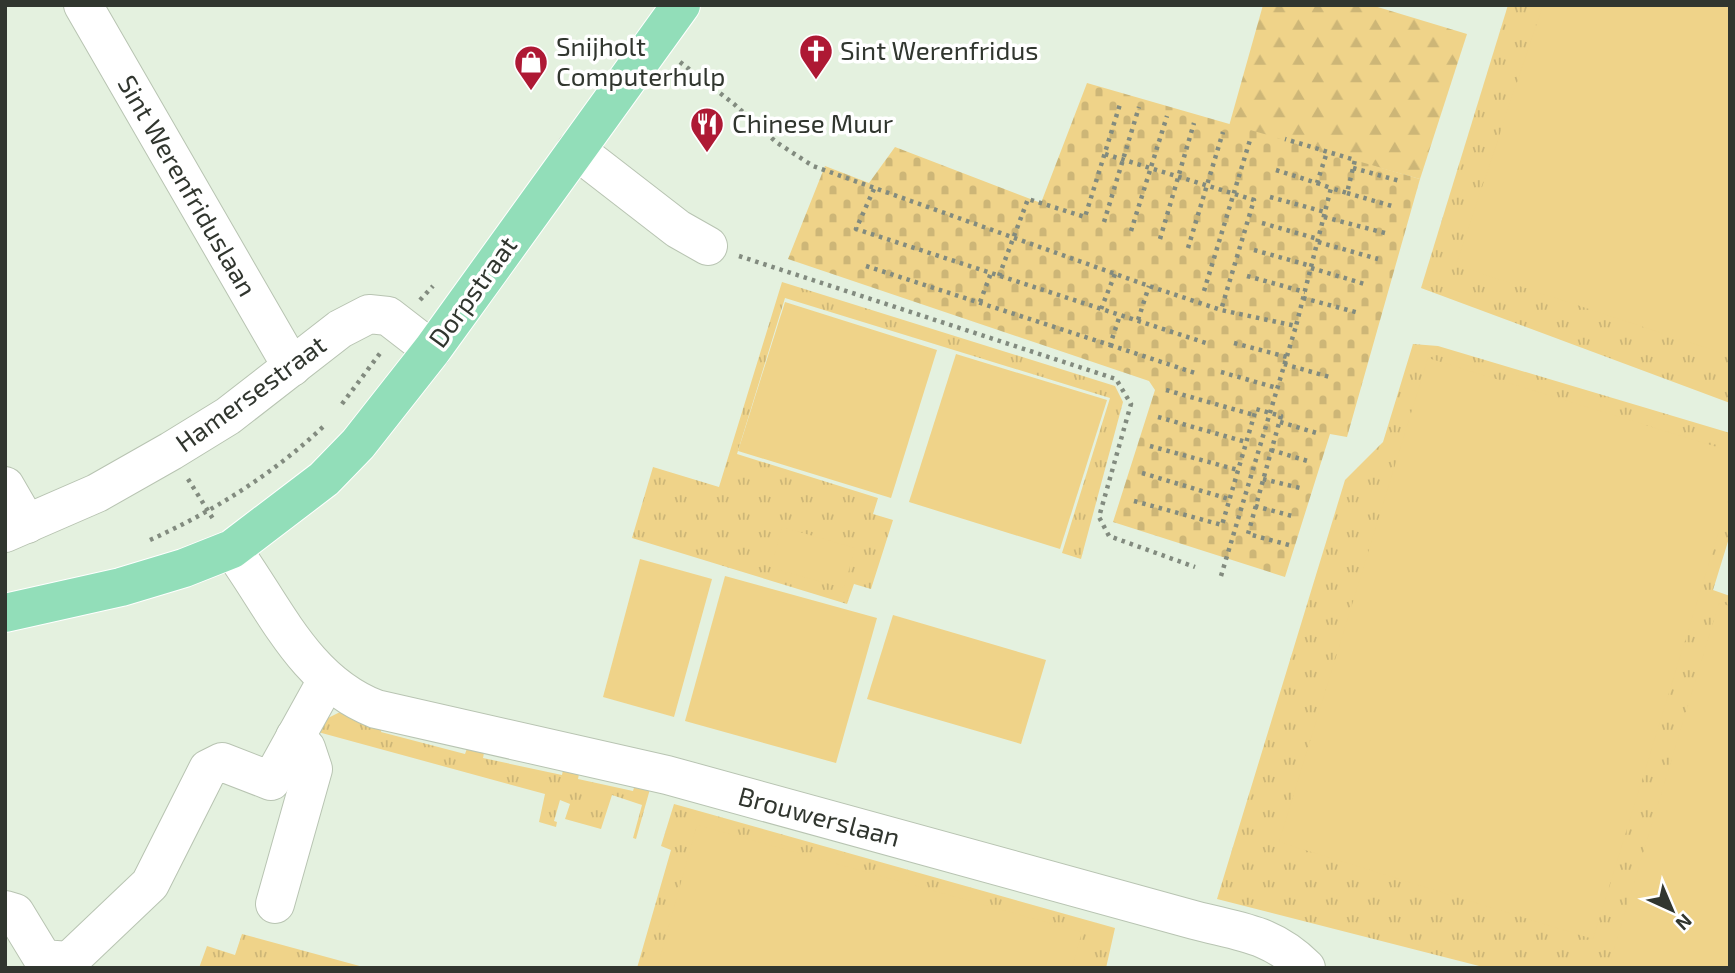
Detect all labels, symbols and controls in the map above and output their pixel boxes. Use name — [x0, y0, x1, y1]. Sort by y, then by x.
place label: Snijholt Computerhulp — [556, 30, 725, 91]
church icon: Sint Werenfridus — [797, 32, 835, 81]
place label: Sint Werenfridus — [840, 34, 1038, 65]
shop icon: Snijholt Computerhulp — [512, 43, 550, 92]
street label: Sint Werenfriduslaan — [112, 69, 264, 301]
restaurant icon: Chinese Muur — [688, 105, 726, 154]
place label: Chinese Muur — [732, 107, 893, 138]
street label: Dorpstraat — [421, 230, 522, 353]
street label: Hamersestraat — [169, 328, 331, 458]
street label: Brouwerslaan — [735, 779, 904, 852]
north arrow — [1637, 875, 1707, 945]
text: N — [1671, 910, 1697, 936]

